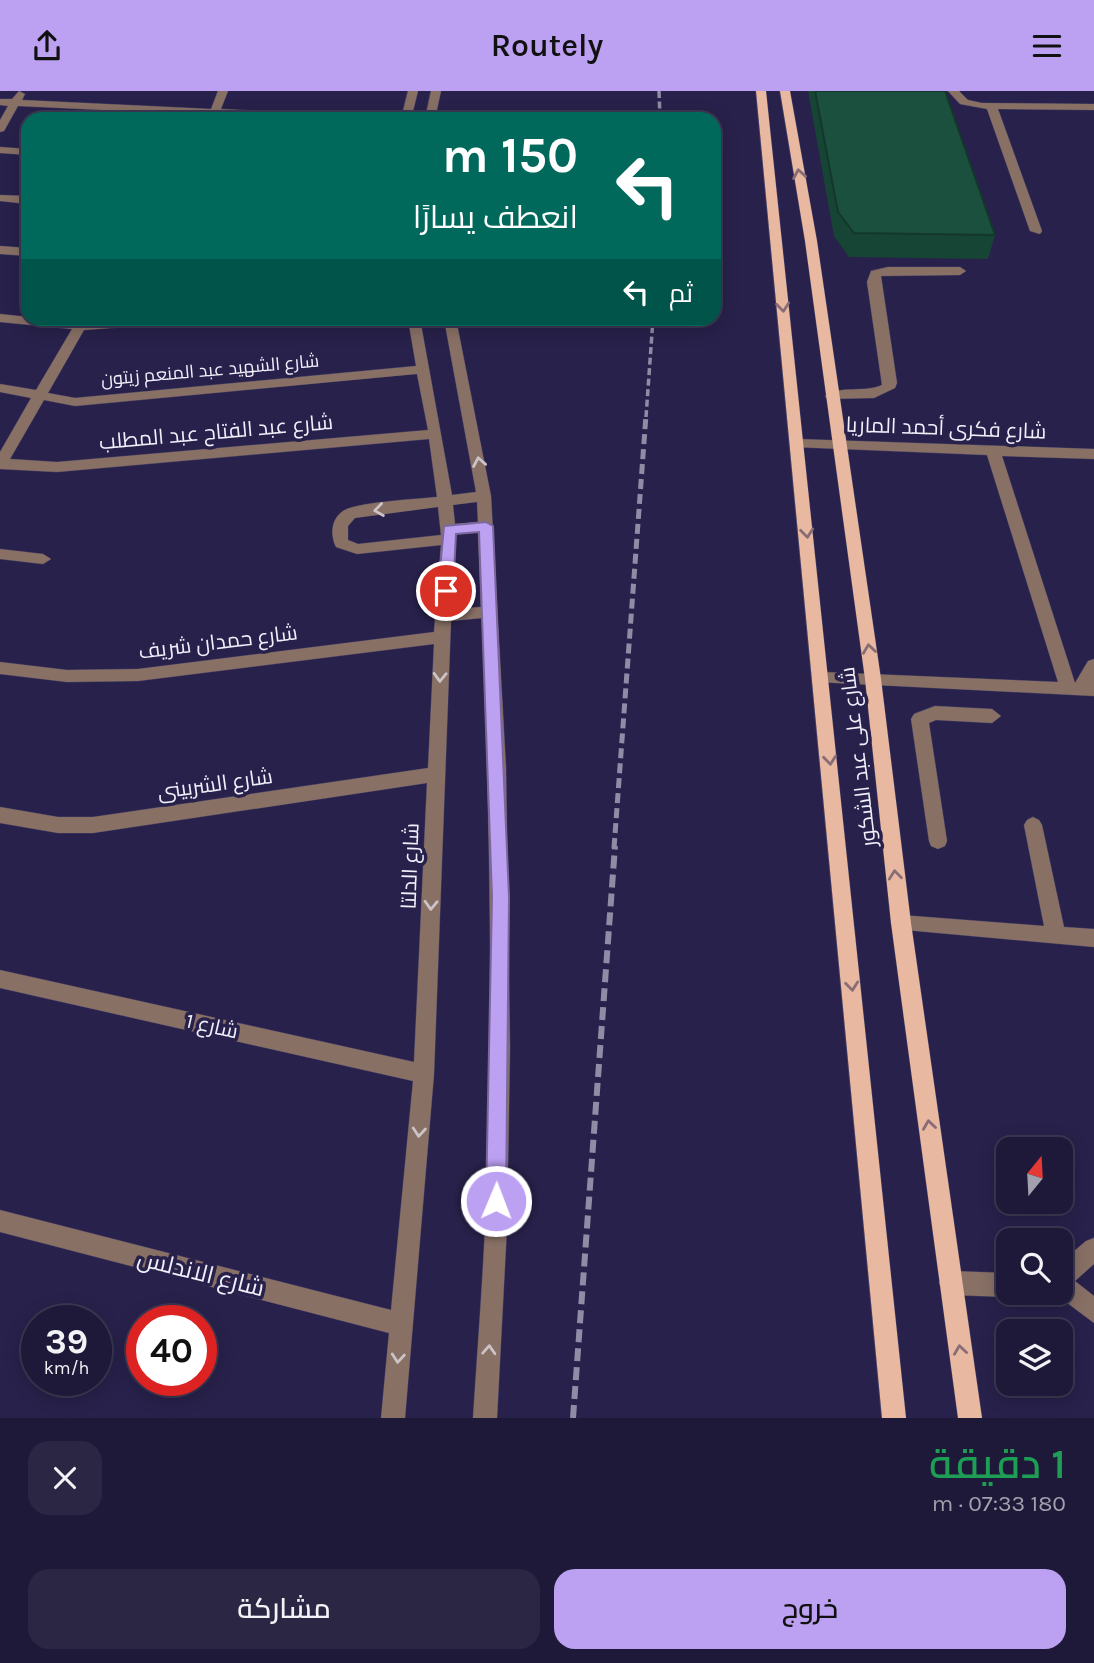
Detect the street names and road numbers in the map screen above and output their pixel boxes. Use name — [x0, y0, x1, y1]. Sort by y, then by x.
street label: شارع الشهيد عبد المنعم زيتون — [100, 350, 320, 391]
street label: شارع عبد الفتاح عبد المطلب — [98, 410, 334, 456]
street label: شارع فكرى أحمد الماريا — [845, 412, 1047, 445]
street label: شارع حمدان شريف — [137, 620, 299, 666]
street label: شارع على عبد الشكور — [835, 665, 883, 849]
street label: شارع الشربينى — [156, 764, 274, 806]
street label: شارع الدلتا — [396, 822, 426, 910]
street label: شارع 1 — [183, 1008, 240, 1046]
street label: شارع الاندلس — [134, 1244, 267, 1304]

